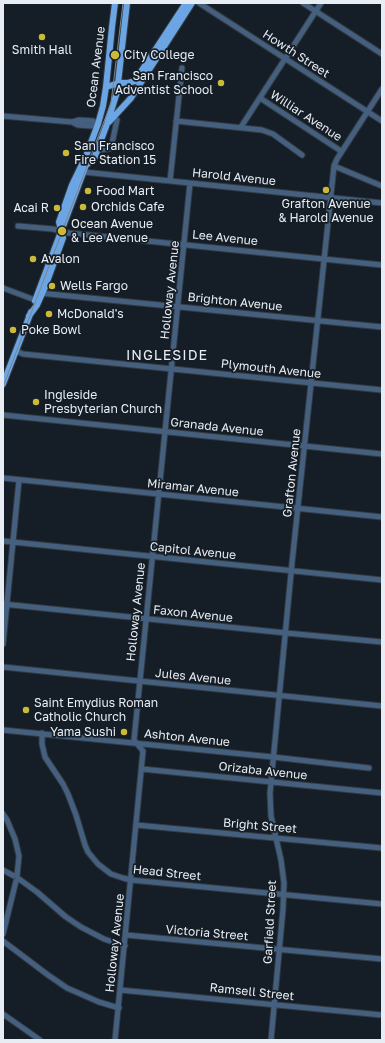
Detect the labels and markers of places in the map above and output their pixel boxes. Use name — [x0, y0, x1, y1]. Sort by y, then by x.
marker: Smith Hall — [37, 32, 47, 42]
place label: Smith Hall — [12, 43, 72, 57]
place label: City College — [124, 48, 194, 62]
marker: City College — [109, 49, 121, 61]
place label: San Francisco Adventist School — [115, 69, 213, 97]
marker: San Francisco Adventist School — [216, 78, 226, 88]
place label: San Francisco Fire Station 15 — [74, 139, 156, 167]
marker: San Francisco Fire Station 15 — [61, 148, 71, 158]
place label: Food Mart — [96, 184, 155, 198]
marker: Grafton Avenue & Harold Avenue — [321, 185, 331, 195]
marker: Food Mart — [83, 186, 93, 196]
place label: Grafton Avenue & Harold Avenue — [278, 197, 374, 225]
place label: Orchids Cafe — [91, 200, 164, 214]
place label: Acai R — [13, 201, 49, 215]
marker: Orchids Cafe — [78, 202, 88, 212]
marker: Acai R — [52, 203, 62, 213]
place label: Ocean Avenue & Lee Avenue — [71, 217, 153, 245]
marker: Ocean Avenue & Lee Avenue — [56, 225, 68, 237]
place label: Avalon — [41, 252, 80, 266]
marker: Avalon — [28, 254, 38, 264]
place label: Wells Fargo — [60, 279, 128, 293]
marker: Wells Fargo — [47, 281, 57, 291]
place label: McDonald's — [57, 307, 124, 321]
marker: McDonald's — [44, 309, 54, 319]
place label: Poke Bowl — [21, 323, 81, 337]
marker: Poke Bowl — [8, 325, 18, 335]
place label: Ingleside Presbyterian Church — [44, 388, 162, 416]
marker: Ingleside Presbyterian Church — [31, 397, 41, 407]
place label: Saint Emydius Roman Catholic Church — [34, 696, 158, 724]
marker: Saint Emydius Roman Catholic Church — [21, 705, 31, 715]
place label: Yama Sushi — [50, 725, 116, 739]
marker: Yama Sushi — [119, 727, 129, 737]

